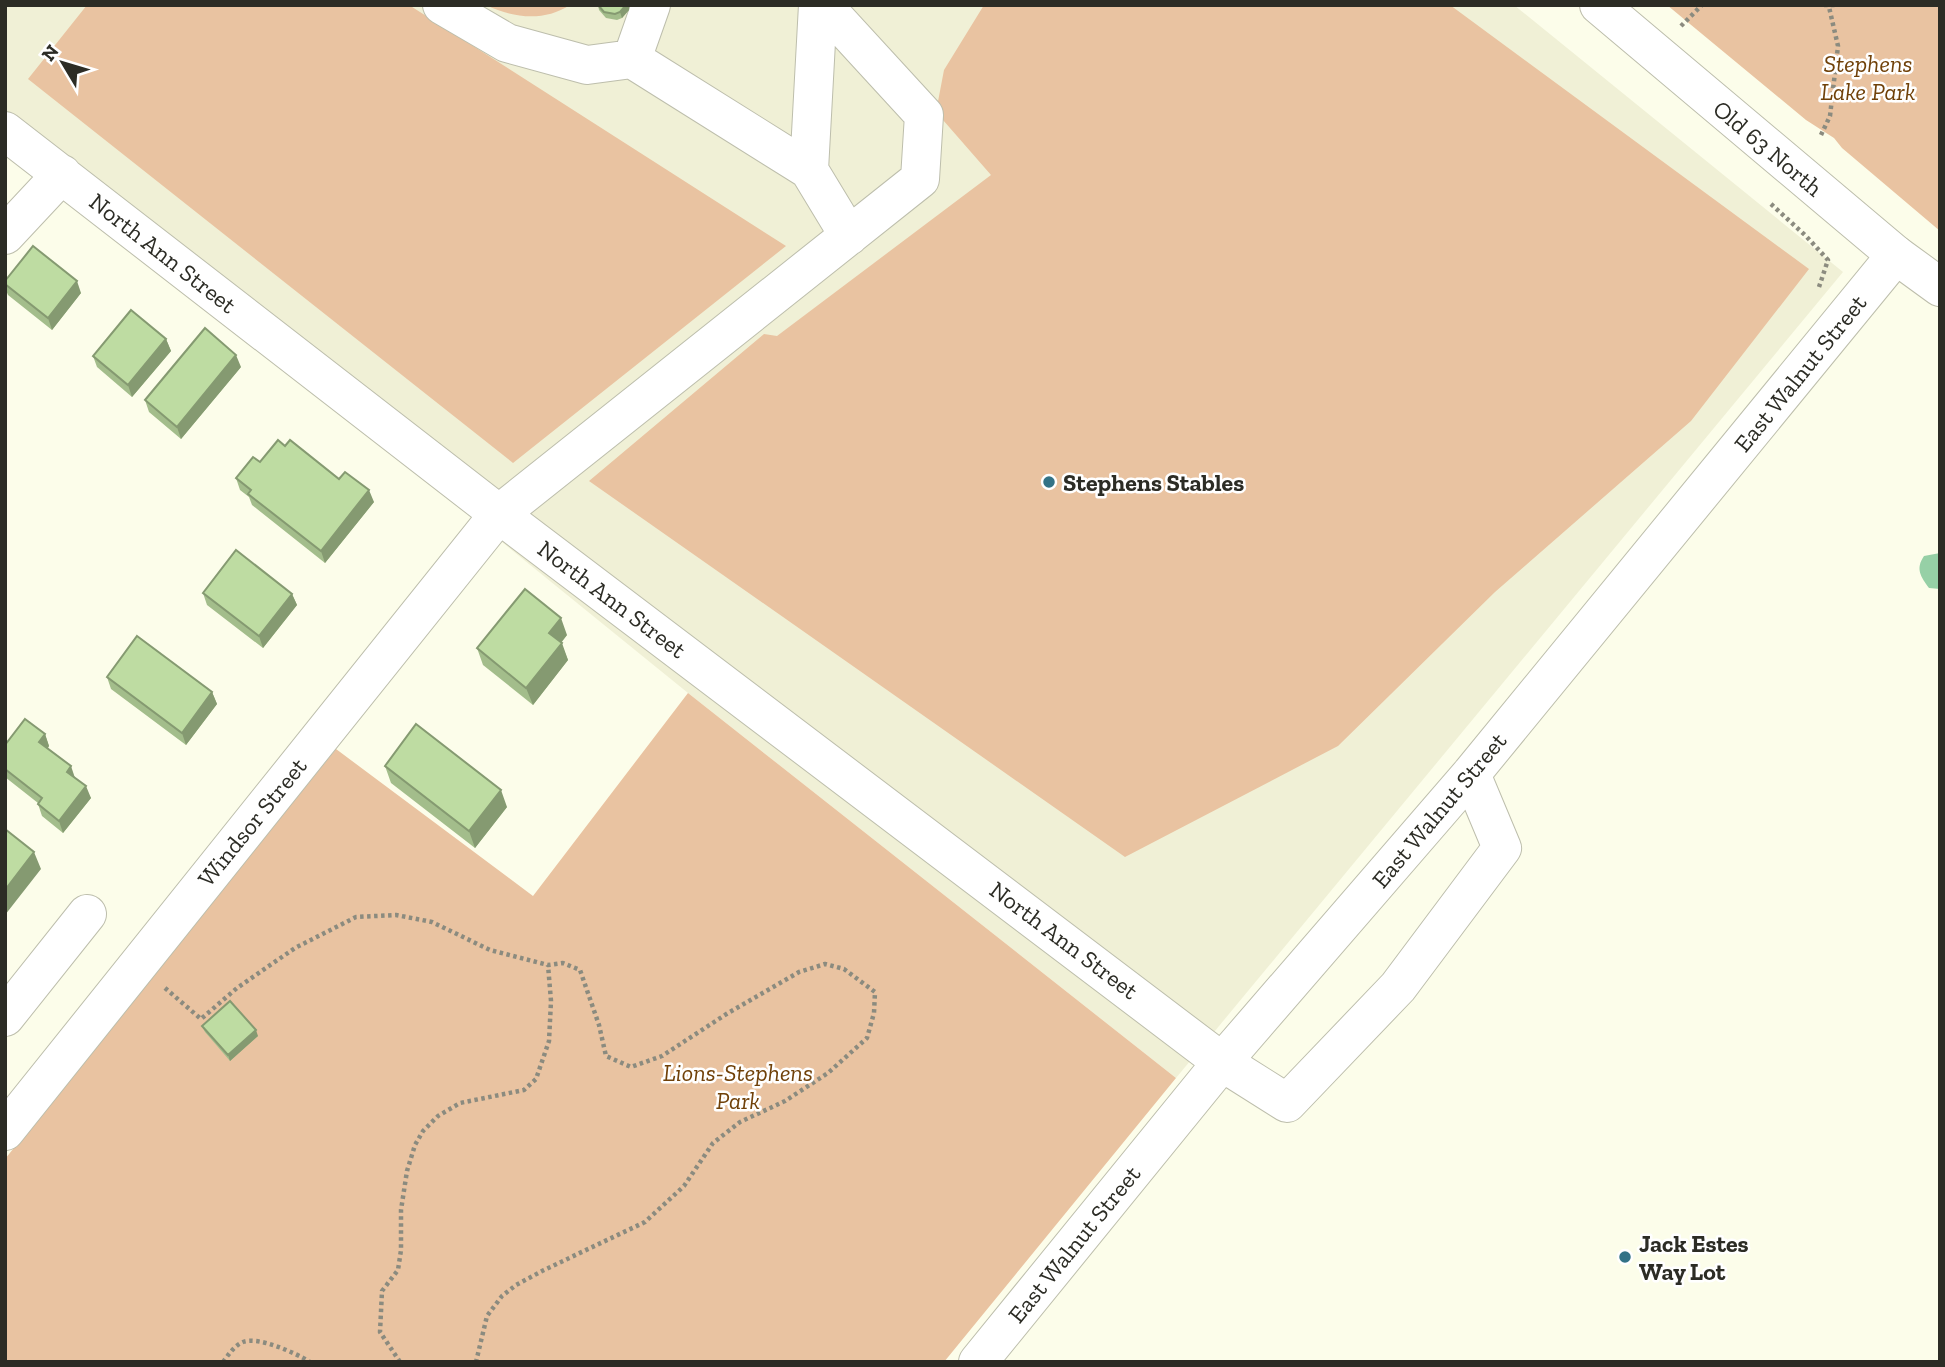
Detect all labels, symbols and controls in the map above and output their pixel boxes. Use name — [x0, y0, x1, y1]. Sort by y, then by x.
north arrow — [28, 28, 98, 98]
text: N — [36, 40, 64, 66]
park label: Stephens Lake Park — [1820, 49, 1916, 106]
street label: Old 63 North — [1707, 94, 1829, 203]
street label: North Ann Street — [84, 187, 242, 319]
street label: East Walnut Street — [1728, 288, 1872, 457]
place label: Stephens Stables — [1063, 468, 1244, 497]
marker: Stephens Stables — [1041, 474, 1057, 490]
street label: North Ann Street — [532, 534, 692, 664]
street label: East Walnut Street — [1366, 726, 1512, 894]
street label: Windsor Street — [191, 752, 313, 892]
street label: North Ann Street — [984, 875, 1144, 1005]
park label: Lions-Stephens Park — [663, 1058, 813, 1115]
street label: East Walnut Street — [1002, 1159, 1146, 1328]
place label: Jack Estes Way Lot — [1639, 1229, 1749, 1286]
marker: Jack Estes Way Lot — [1617, 1249, 1633, 1265]

